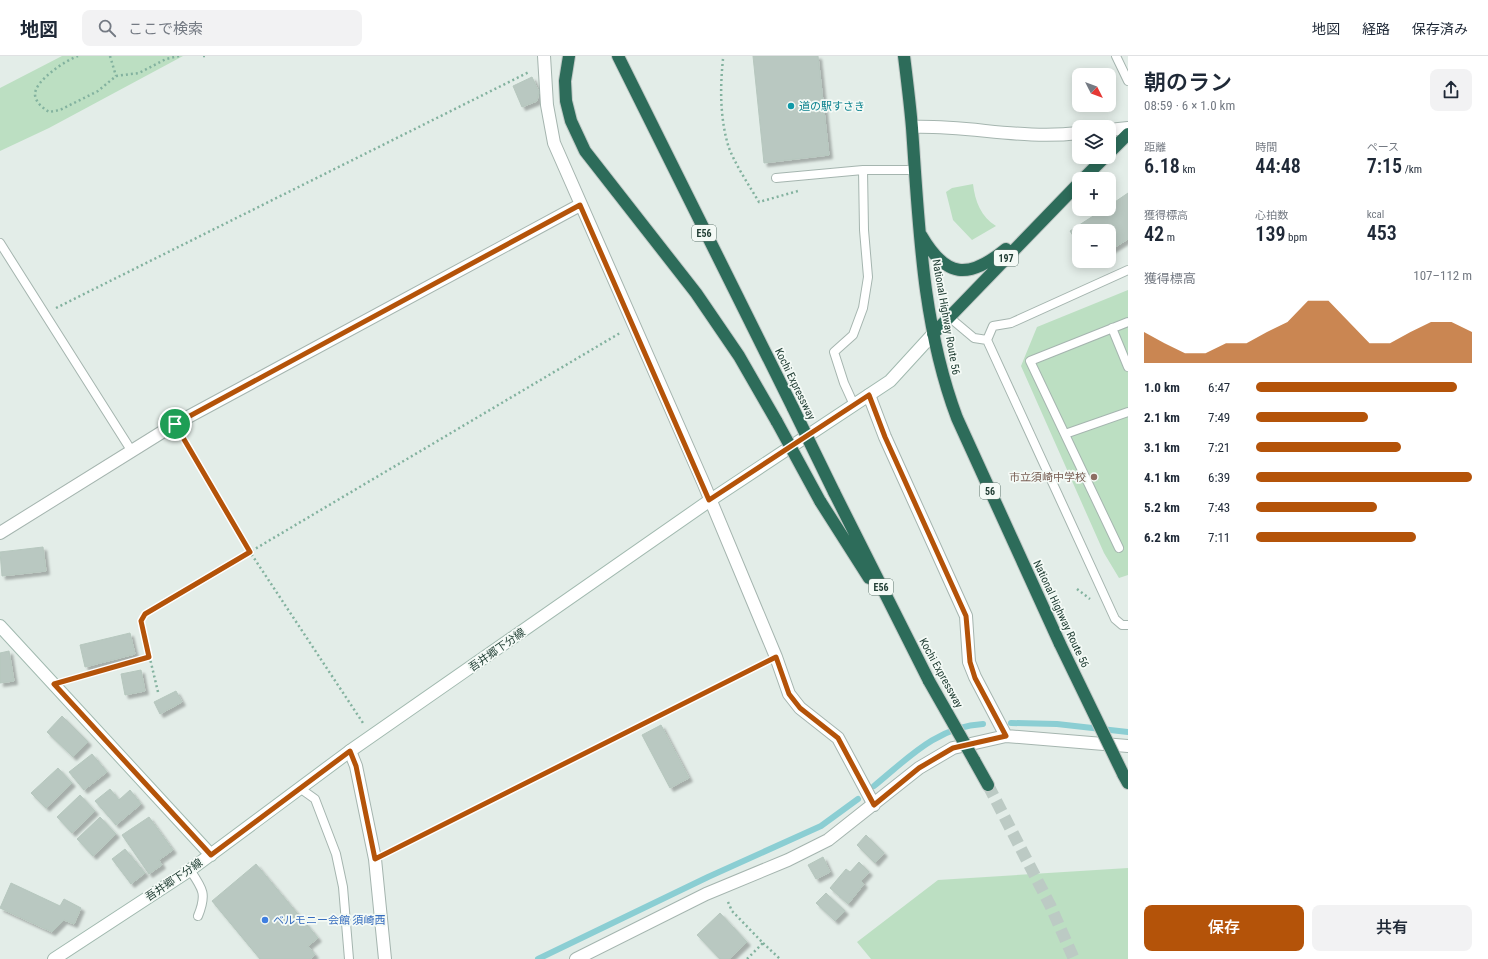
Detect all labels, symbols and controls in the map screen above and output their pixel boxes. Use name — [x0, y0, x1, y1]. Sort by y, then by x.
search box — [82, 10, 362, 46]
icon: search — [96, 17, 118, 39]
text: 地図 — [20, 18, 58, 41]
text: ここで検索 — [128, 20, 203, 38]
text: 地図 — [1312, 21, 1340, 37]
text: 経路 — [1362, 21, 1390, 37]
text: 保存済み — [1412, 21, 1468, 37]
north arrow — [1072, 68, 1116, 112]
map controls — [1072, 68, 1116, 268]
button: share — [1430, 69, 1472, 111]
text: 朝のラン — [1144, 70, 1232, 95]
text: 08:59 · 6 × 1.0 km — [1144, 98, 1235, 113]
place label: 道の駅すさき — [799, 100, 865, 113]
marker: 道の駅すさき — [786, 101, 796, 111]
button: layers — [1072, 120, 1116, 164]
text: 距離 — [1144, 141, 1166, 154]
text: 時間 — [1255, 141, 1277, 154]
text: ペース — [1367, 141, 1399, 154]
text: 6.18 — [1144, 154, 1180, 178]
text: 44:48 — [1255, 154, 1301, 178]
text: 7:15 — [1367, 154, 1402, 178]
text: km — [1180, 163, 1196, 176]
text: /km — [1402, 163, 1422, 176]
button: + — [1072, 172, 1116, 216]
text: kcal — [1367, 208, 1384, 221]
text: 獲得標高 — [1144, 209, 1188, 222]
text: 心拍数 — [1255, 209, 1288, 222]
text: 453 — [1367, 221, 1397, 245]
text: 42 — [1144, 222, 1164, 246]
text: 139 — [1255, 222, 1286, 246]
button: − — [1072, 224, 1116, 268]
road number: E56 — [692, 225, 716, 241]
text: m — [1164, 231, 1175, 244]
text: bpm — [1286, 231, 1307, 244]
road number: 197 — [994, 250, 1018, 266]
street label: National Highway Route 56 — [929, 258, 963, 376]
text: 107–112 m — [1413, 268, 1472, 283]
text: 獲得標高 — [1144, 271, 1196, 286]
street label: Kochi Expressway — [772, 346, 818, 422]
text: 1.0 km — [1144, 380, 1180, 395]
text: 6:47 — [1208, 380, 1230, 395]
pin — [158, 407, 192, 441]
text: 2.1 km — [1144, 410, 1180, 425]
text: 7:49 — [1208, 410, 1230, 425]
icon: arrive — [164, 413, 186, 435]
text: 3.1 km — [1144, 440, 1180, 455]
text: 7:21 — [1208, 440, 1230, 455]
text: 4.1 km — [1144, 470, 1180, 485]
text: 6:39 — [1208, 470, 1230, 485]
place label: 市立須崎中学校 — [1009, 471, 1086, 484]
marker: 市立須崎中学校 — [1089, 472, 1099, 482]
road number: 56 — [980, 483, 1000, 499]
text: 5.2 km — [1144, 500, 1180, 515]
text: 7:43 — [1208, 500, 1230, 515]
text: 6.2 km — [1144, 530, 1180, 545]
text: 7:11 — [1208, 530, 1230, 545]
street label: National Highway Route 56 — [1030, 558, 1092, 670]
road number: E56 — [869, 579, 893, 595]
street label: 吾井郷下分線 — [466, 626, 528, 674]
street label: Kochi Expressway — [916, 636, 966, 711]
street label: 吾井郷下分線 — [143, 856, 205, 904]
button: 保存 — [1144, 905, 1304, 951]
button: 共有 — [1312, 905, 1472, 951]
place label: ベルモニー会館 須崎西 — [273, 914, 386, 927]
marker: ベルモニー会館 須崎西 — [260, 915, 270, 925]

